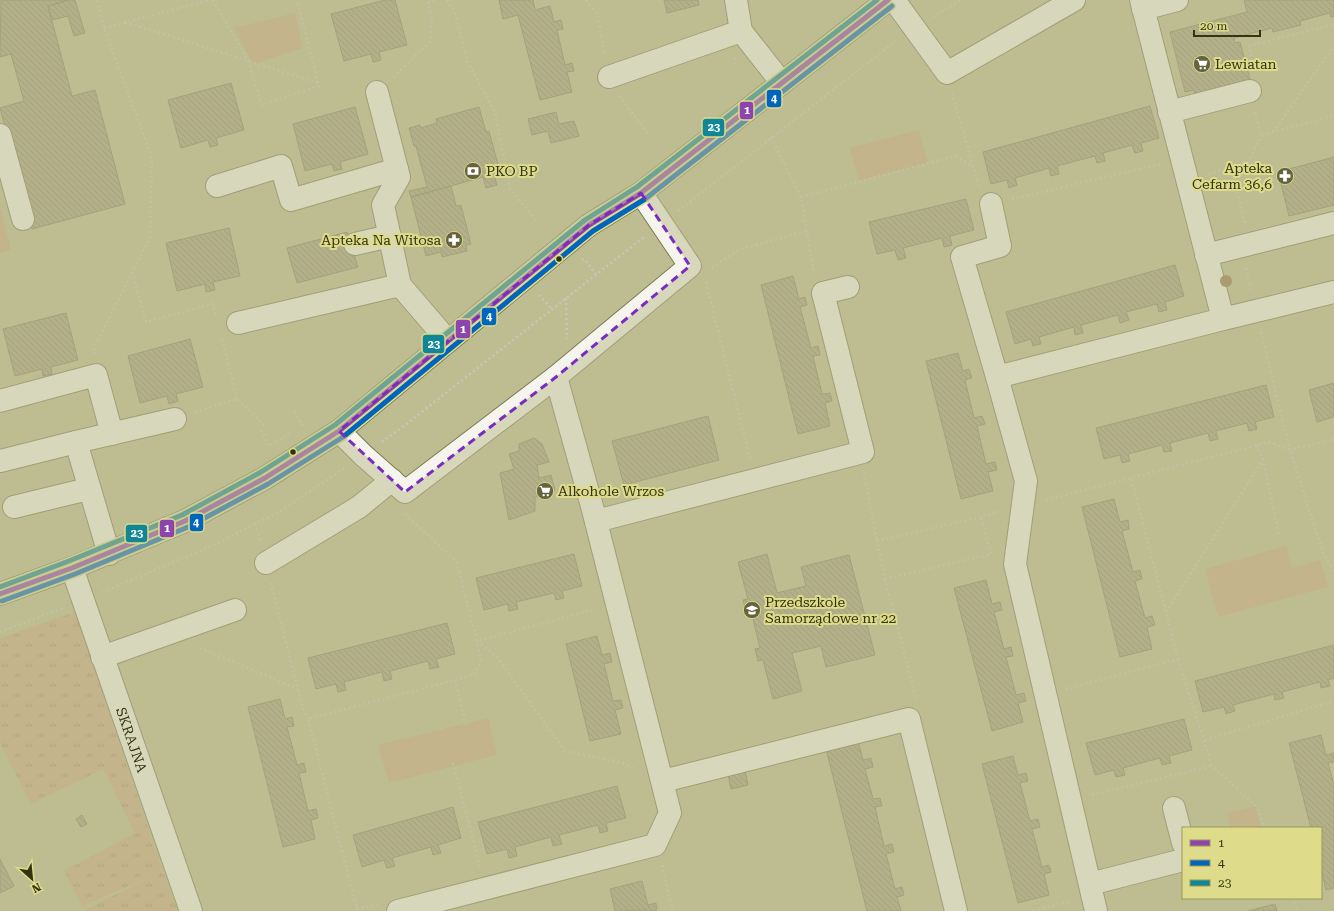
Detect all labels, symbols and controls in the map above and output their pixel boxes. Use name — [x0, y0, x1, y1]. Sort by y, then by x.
scale bar — [1194, 12, 1260, 38]
text: 20 m — [1200, 19, 1227, 33]
supermarket icon: Lewiatan — [1192, 54, 1212, 74]
place label: Lewiatan — [1215, 56, 1277, 72]
line badge: 4 — [766, 89, 782, 108]
text: 4 — [771, 92, 778, 105]
line badge: 1 — [739, 101, 754, 120]
text: 1 — [744, 104, 750, 117]
line badge: 23 — [702, 118, 725, 137]
text: 23 — [708, 121, 720, 134]
place label: Apteka Cefarm 36,6 — [1192, 160, 1272, 192]
bank icon: PKO BP — [463, 161, 483, 181]
place label: PKO BP — [486, 163, 538, 179]
pharmacy icon: Apteka Cefarm 36,6 — [1275, 166, 1295, 186]
pharmacy icon: Apteka Na Witosa — [444, 230, 464, 250]
place label: Apteka Na Witosa — [321, 232, 441, 248]
unlabelled marker — [554, 254, 564, 264]
line badge: 4 — [481, 307, 497, 326]
text: 4 — [486, 310, 493, 323]
line badge: 1 — [455, 319, 471, 339]
text: 1 — [460, 323, 466, 336]
line badge: 23 — [422, 334, 445, 354]
text: 23 — [428, 338, 440, 351]
unlabelled marker — [288, 447, 298, 457]
supermarket icon: Alkohole Wrzos — [535, 481, 555, 501]
place label: Alkohole Wrzos — [558, 483, 664, 499]
line badge: 4 — [189, 513, 204, 532]
text: 4 — [193, 516, 200, 529]
line badge: 1 — [159, 519, 175, 538]
text: 1 — [164, 522, 170, 535]
line badge: 23 — [125, 524, 148, 543]
text: 23 — [131, 527, 143, 540]
place label: Przedszkole Samorządowe nr 22 — [765, 594, 897, 626]
school or university icon: Przedszkole Samorządowe nr 22 — [742, 600, 762, 620]
street label: SKRAJNA — [113, 705, 150, 775]
legend — [1182, 827, 1322, 899]
text: 1 — [1218, 836, 1225, 850]
text: 4 — [1218, 856, 1225, 870]
north arrow — [12, 859, 52, 899]
text: 23 — [1218, 876, 1232, 890]
text: N — [29, 880, 43, 895]

